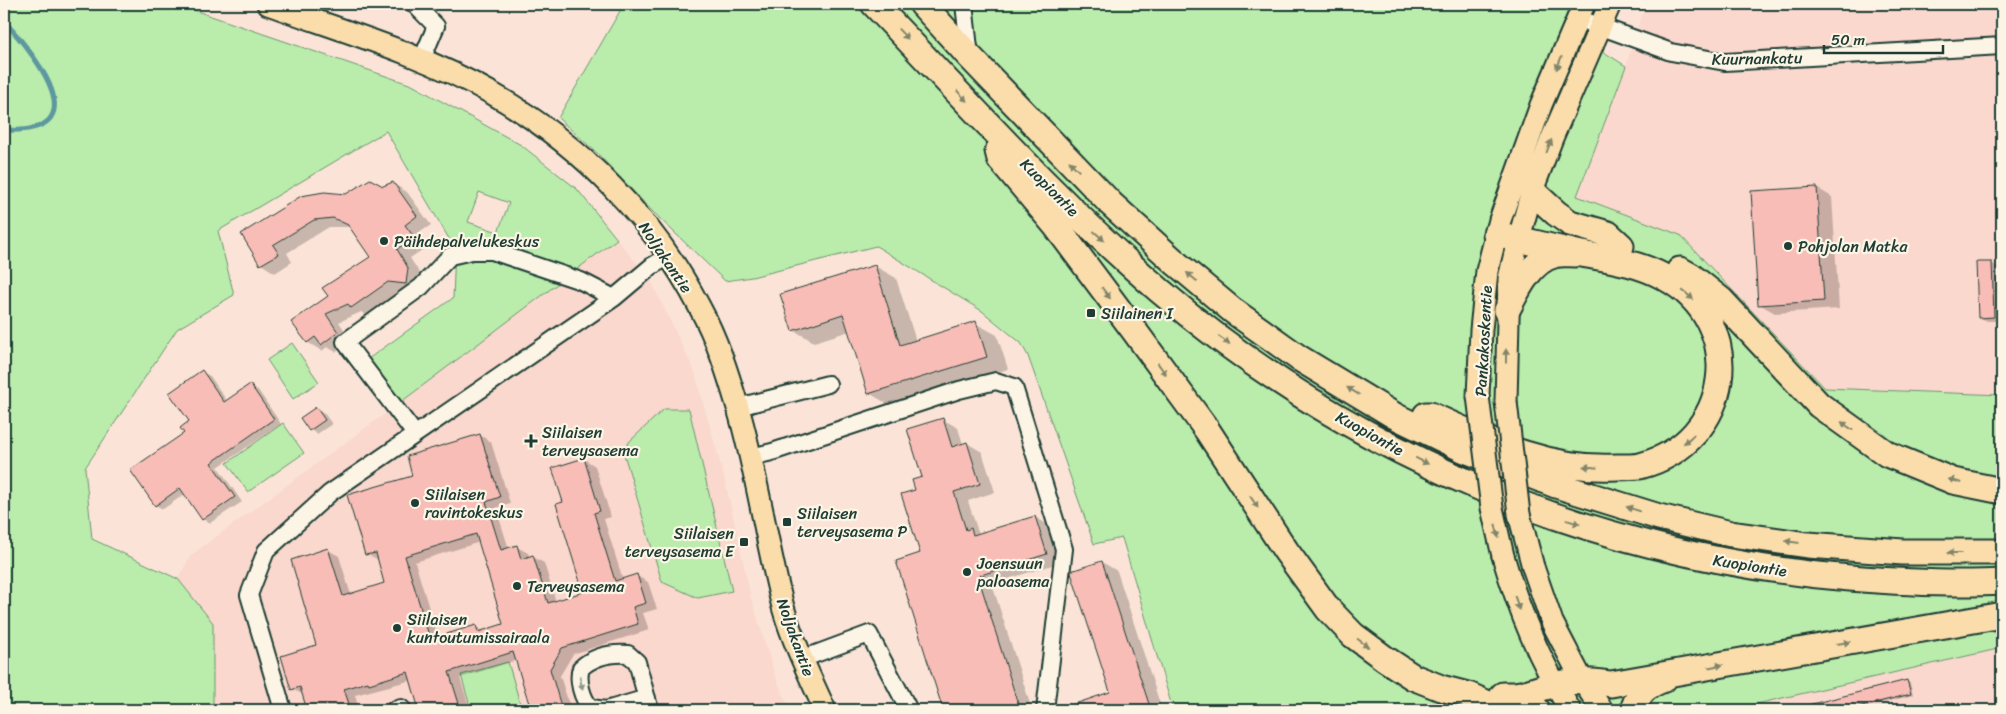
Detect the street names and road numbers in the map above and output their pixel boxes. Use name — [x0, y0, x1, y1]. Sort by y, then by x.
street label: Kuurnankatu — [1711, 43, 1803, 74]
street label: Kuopiontie — [1013, 151, 1086, 224]
street label: Noljakantie — [631, 215, 700, 299]
street label: Pankakoskentie — [1466, 284, 1501, 397]
street label: Kuopiontie — [1330, 403, 1410, 464]
street label: Kuopiontie — [1711, 545, 1789, 586]
street label: Noljakantie — [768, 594, 823, 681]

